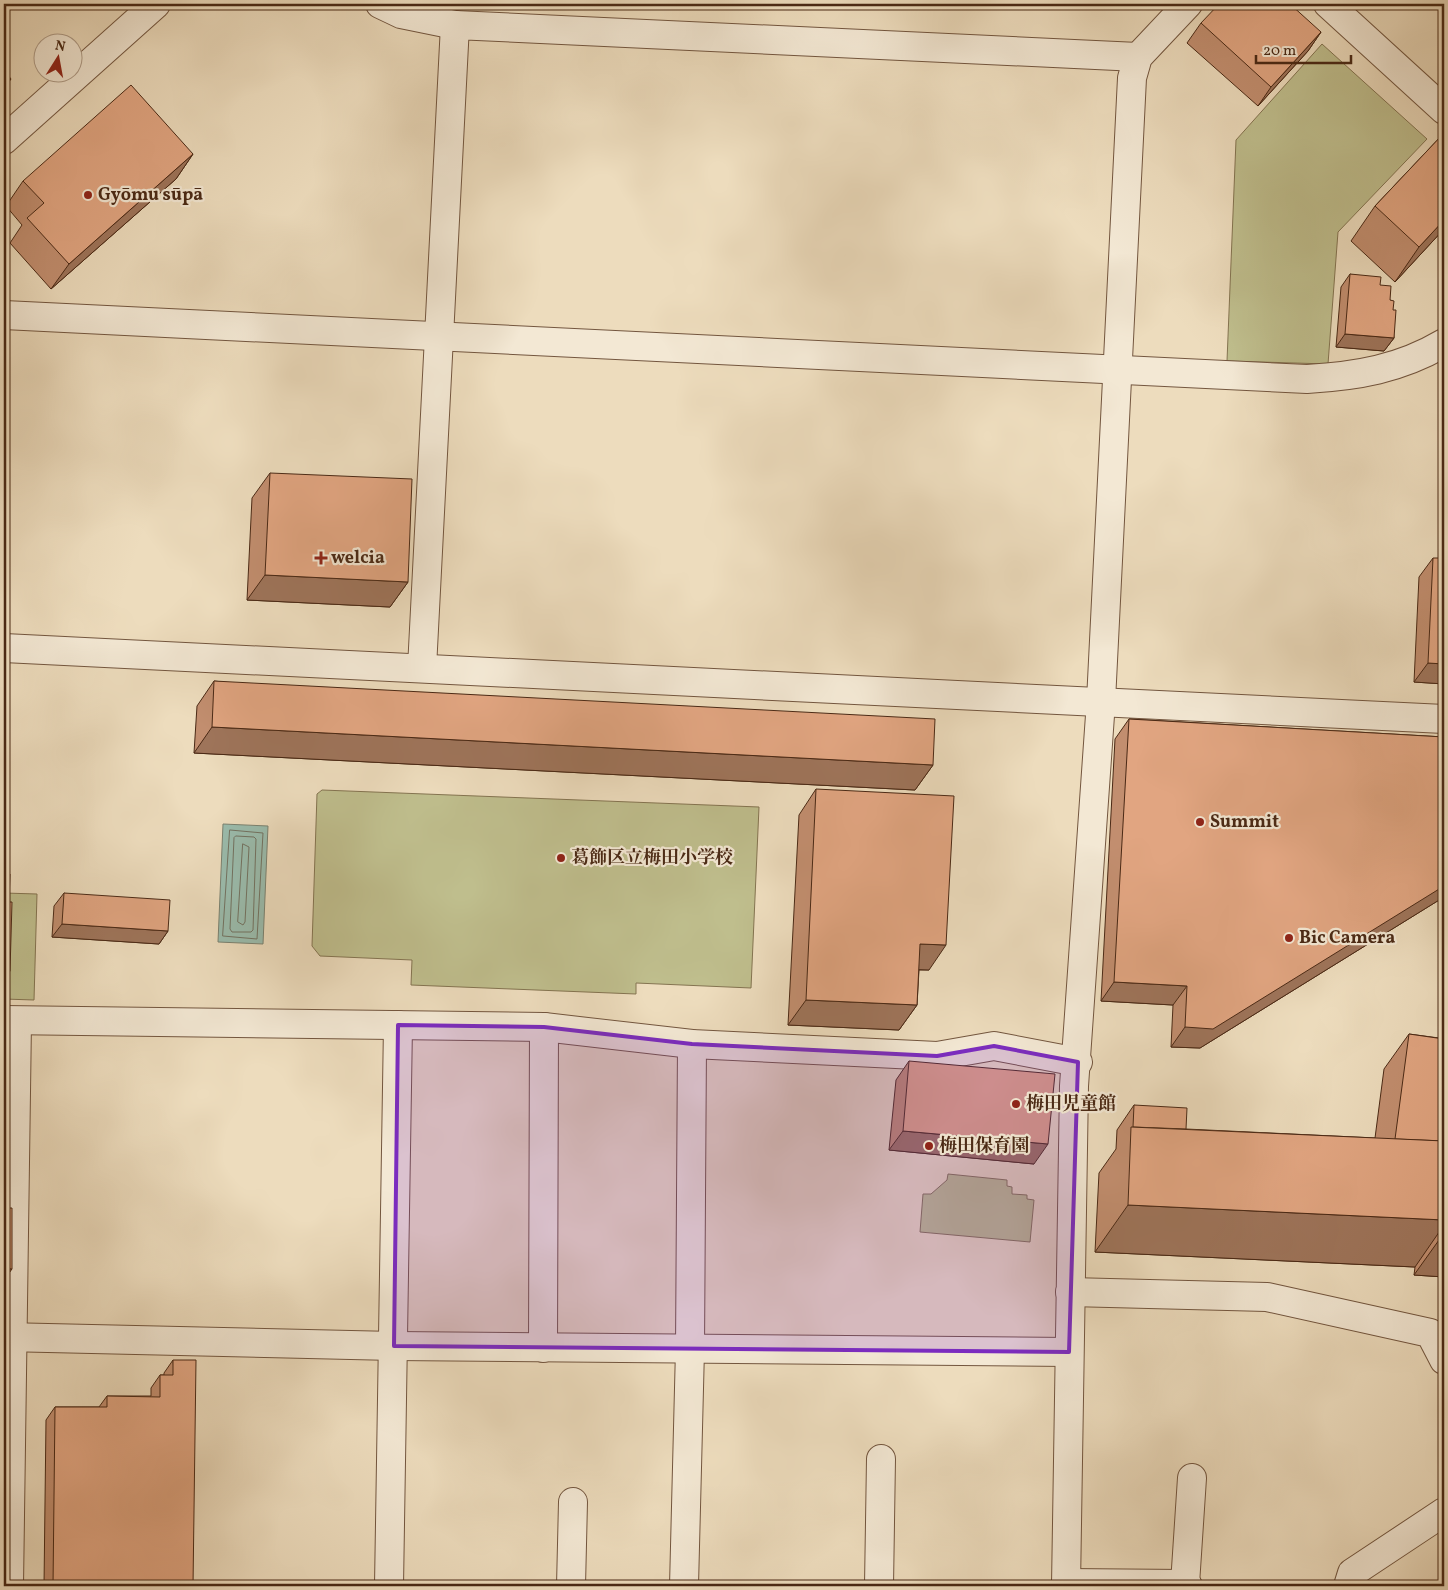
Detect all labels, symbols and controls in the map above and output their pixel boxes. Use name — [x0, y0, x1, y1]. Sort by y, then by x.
north arrow — [32, 32, 82, 82]
scale bar — [1256, 32, 1350, 64]
text: N — [53, 36, 67, 57]
text: 20 m — [1263, 41, 1296, 62]
place label: Gyōmu sūpā — [98, 183, 203, 208]
marker: Gyōmu sūpā — [82, 189, 94, 201]
place label: welcia — [331, 546, 385, 571]
marker: welcia — [315, 552, 327, 564]
place label: Summit — [1210, 810, 1279, 835]
marker: Summit — [1194, 816, 1206, 828]
place label: 葛飾区立梅田小学校 — [571, 846, 733, 871]
marker: 葛飾区立梅田小学校 — [555, 852, 567, 864]
place label: Bic Camera — [1299, 926, 1395, 951]
marker: Bic Camera — [1283, 932, 1295, 944]
place label: 梅田児童館 — [1026, 1092, 1116, 1117]
marker: 梅田児童館 — [1010, 1098, 1022, 1110]
place label: 梅田保育園 — [939, 1134, 1029, 1159]
marker: 梅田保育園 — [923, 1140, 935, 1152]

